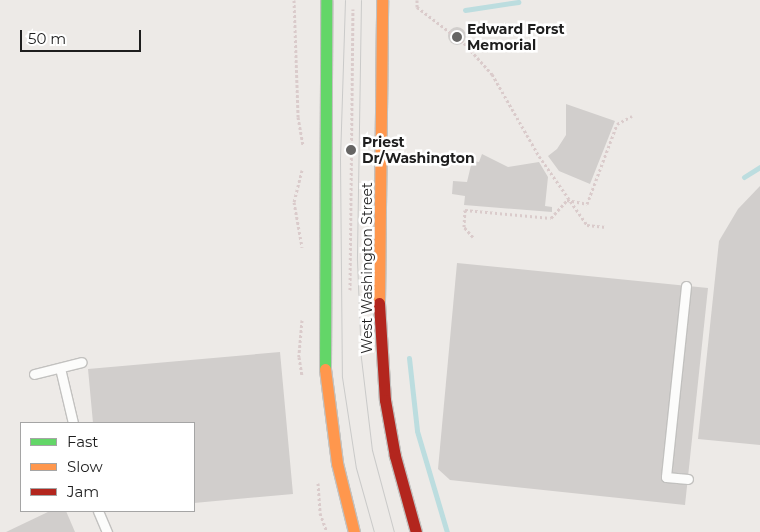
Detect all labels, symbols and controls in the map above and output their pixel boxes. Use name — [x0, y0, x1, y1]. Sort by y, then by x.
scale bar — [22, 20, 144, 52]
place label: Edward Forst Memorial — [467, 21, 565, 54]
text: 50 m — [28, 29, 66, 48]
marker: Edward Forst Memorial — [451, 31, 463, 43]
place label: Priest Dr/Washington — [362, 134, 475, 166]
marker: Priest Dr/Washington — [344, 143, 358, 157]
street label: West Washington Street — [359, 182, 375, 354]
legend — [20, 422, 195, 512]
text: Fast — [67, 432, 98, 451]
text: Slow — [67, 457, 103, 476]
text: Jam — [67, 482, 99, 501]

